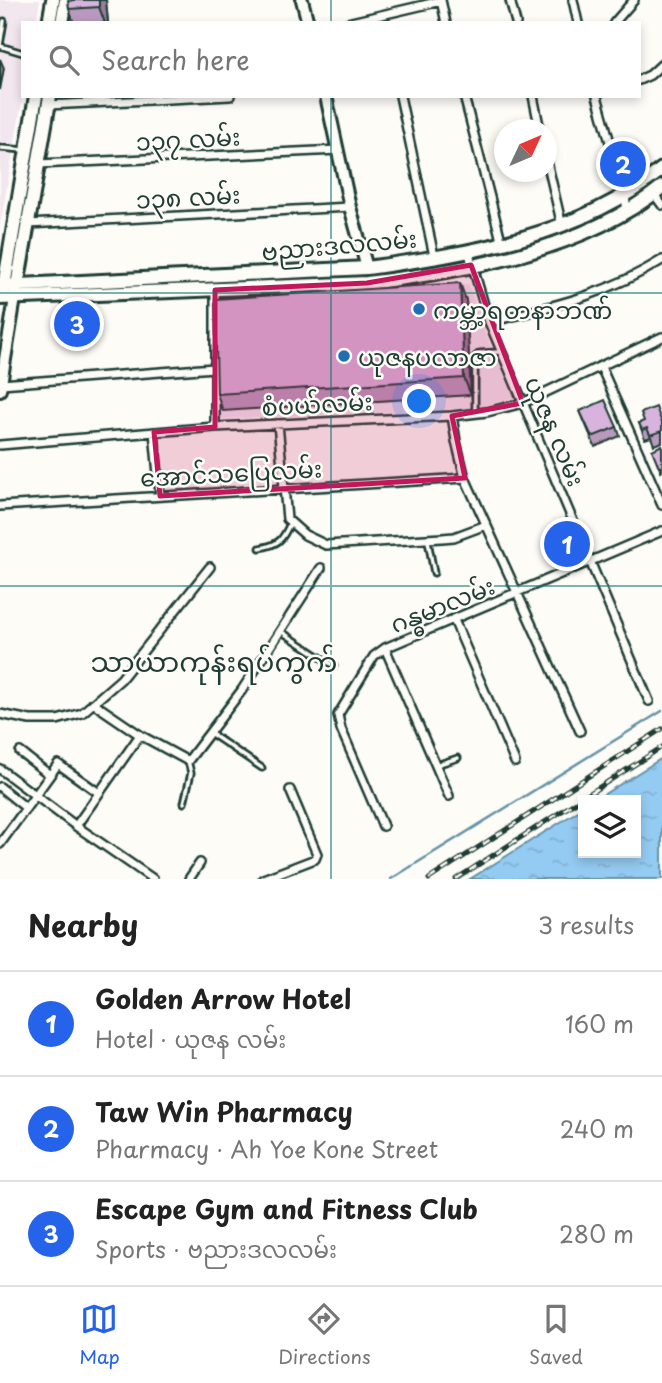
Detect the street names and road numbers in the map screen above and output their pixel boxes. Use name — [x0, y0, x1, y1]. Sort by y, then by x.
street label: ၁၃၇ လမ်း — [135, 117, 241, 162]
street label: ၁၃၈ လမ်း — [135, 175, 241, 220]
street label: ဗညားဒလလမ်း — [260, 219, 419, 272]
street label: ယုဇန လမ်း — [514, 370, 595, 493]
street label: စံပယ်လမ်း — [261, 382, 373, 424]
street label: အောင်သပြေလမ်း — [139, 449, 323, 498]
street label: ဂန္ဓမာလမ်း — [384, 567, 501, 645]

